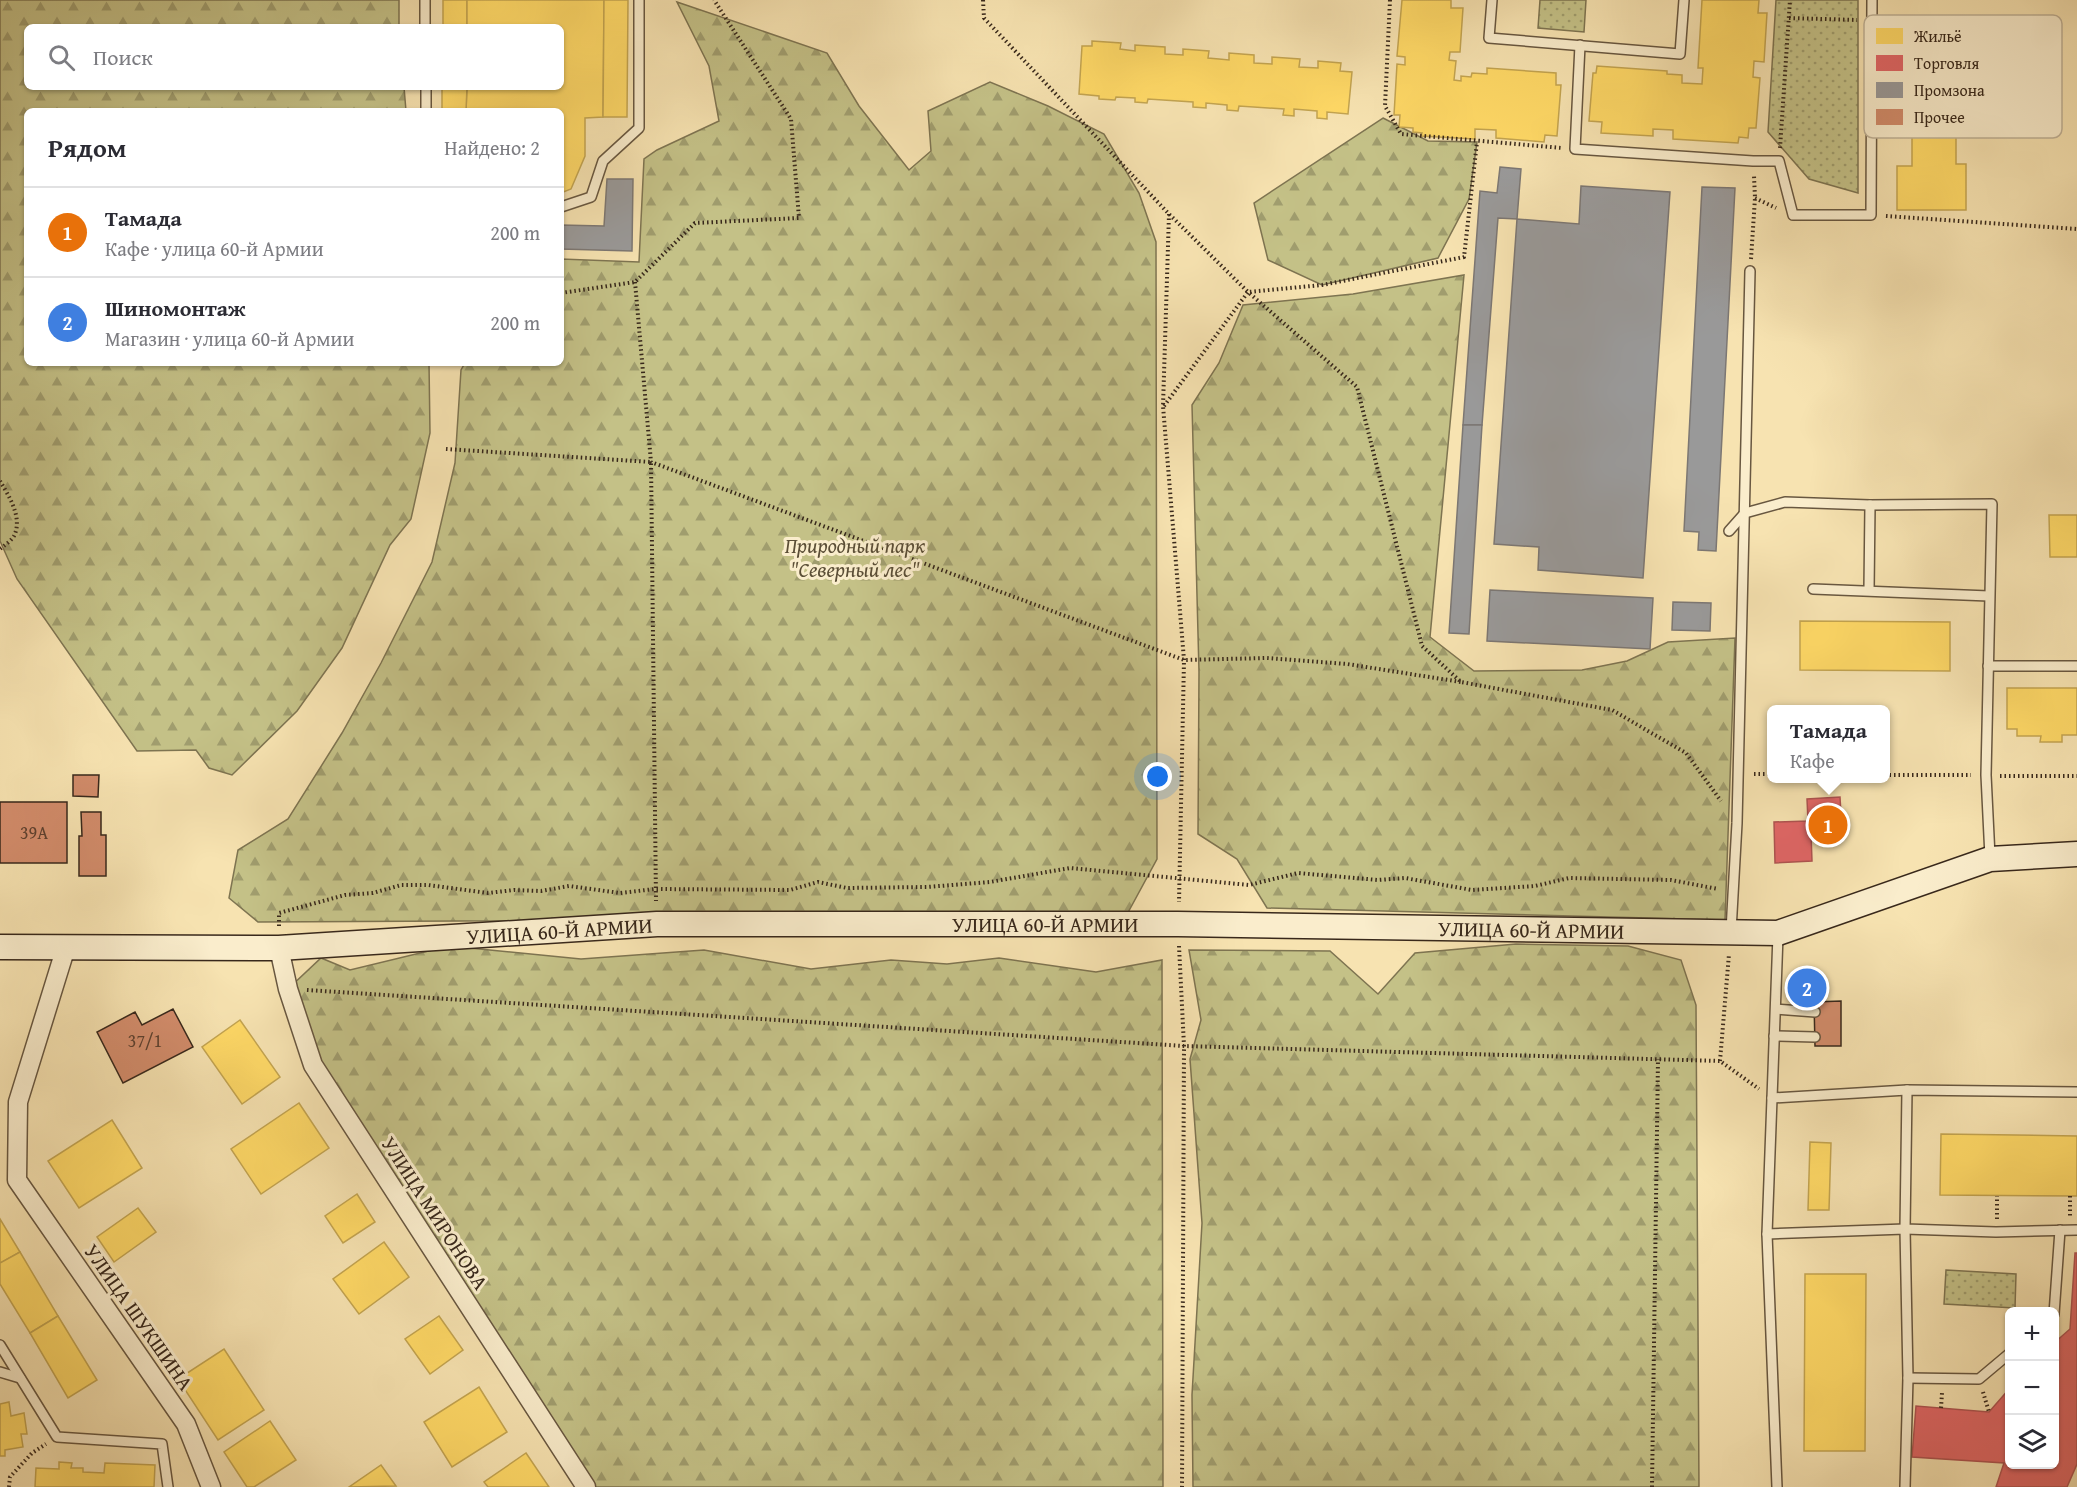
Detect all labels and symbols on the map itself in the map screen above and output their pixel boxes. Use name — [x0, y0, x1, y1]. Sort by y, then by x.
legend — [1864, 15, 2062, 138]
text: Жильё — [1913, 24, 1962, 48]
text: Торговля — [1914, 51, 1979, 75]
text: Промзона — [1914, 78, 1985, 102]
text: Прочее — [1914, 105, 1965, 129]
park label: Природный парк "Северный лес" — [785, 530, 925, 585]
your location — [1143, 762, 1172, 791]
pin: 1 — [1808, 802, 1848, 848]
house number: 39А — [20, 819, 48, 846]
street label: УЛИЦА 60-Й АРМИИ — [465, 909, 653, 952]
street label: УЛИЦА 60-Й АРМИИ — [952, 909, 1138, 940]
street label: УЛИЦА 60-Й АРМИИ — [1438, 912, 1625, 946]
pin: 2 — [1788, 966, 1826, 1010]
house number: 37/1 — [128, 1027, 162, 1054]
street label: УЛИЦА МИРОНОВА — [374, 1130, 496, 1296]
street label: УЛИЦА ШУКШИНА — [77, 1237, 201, 1397]

